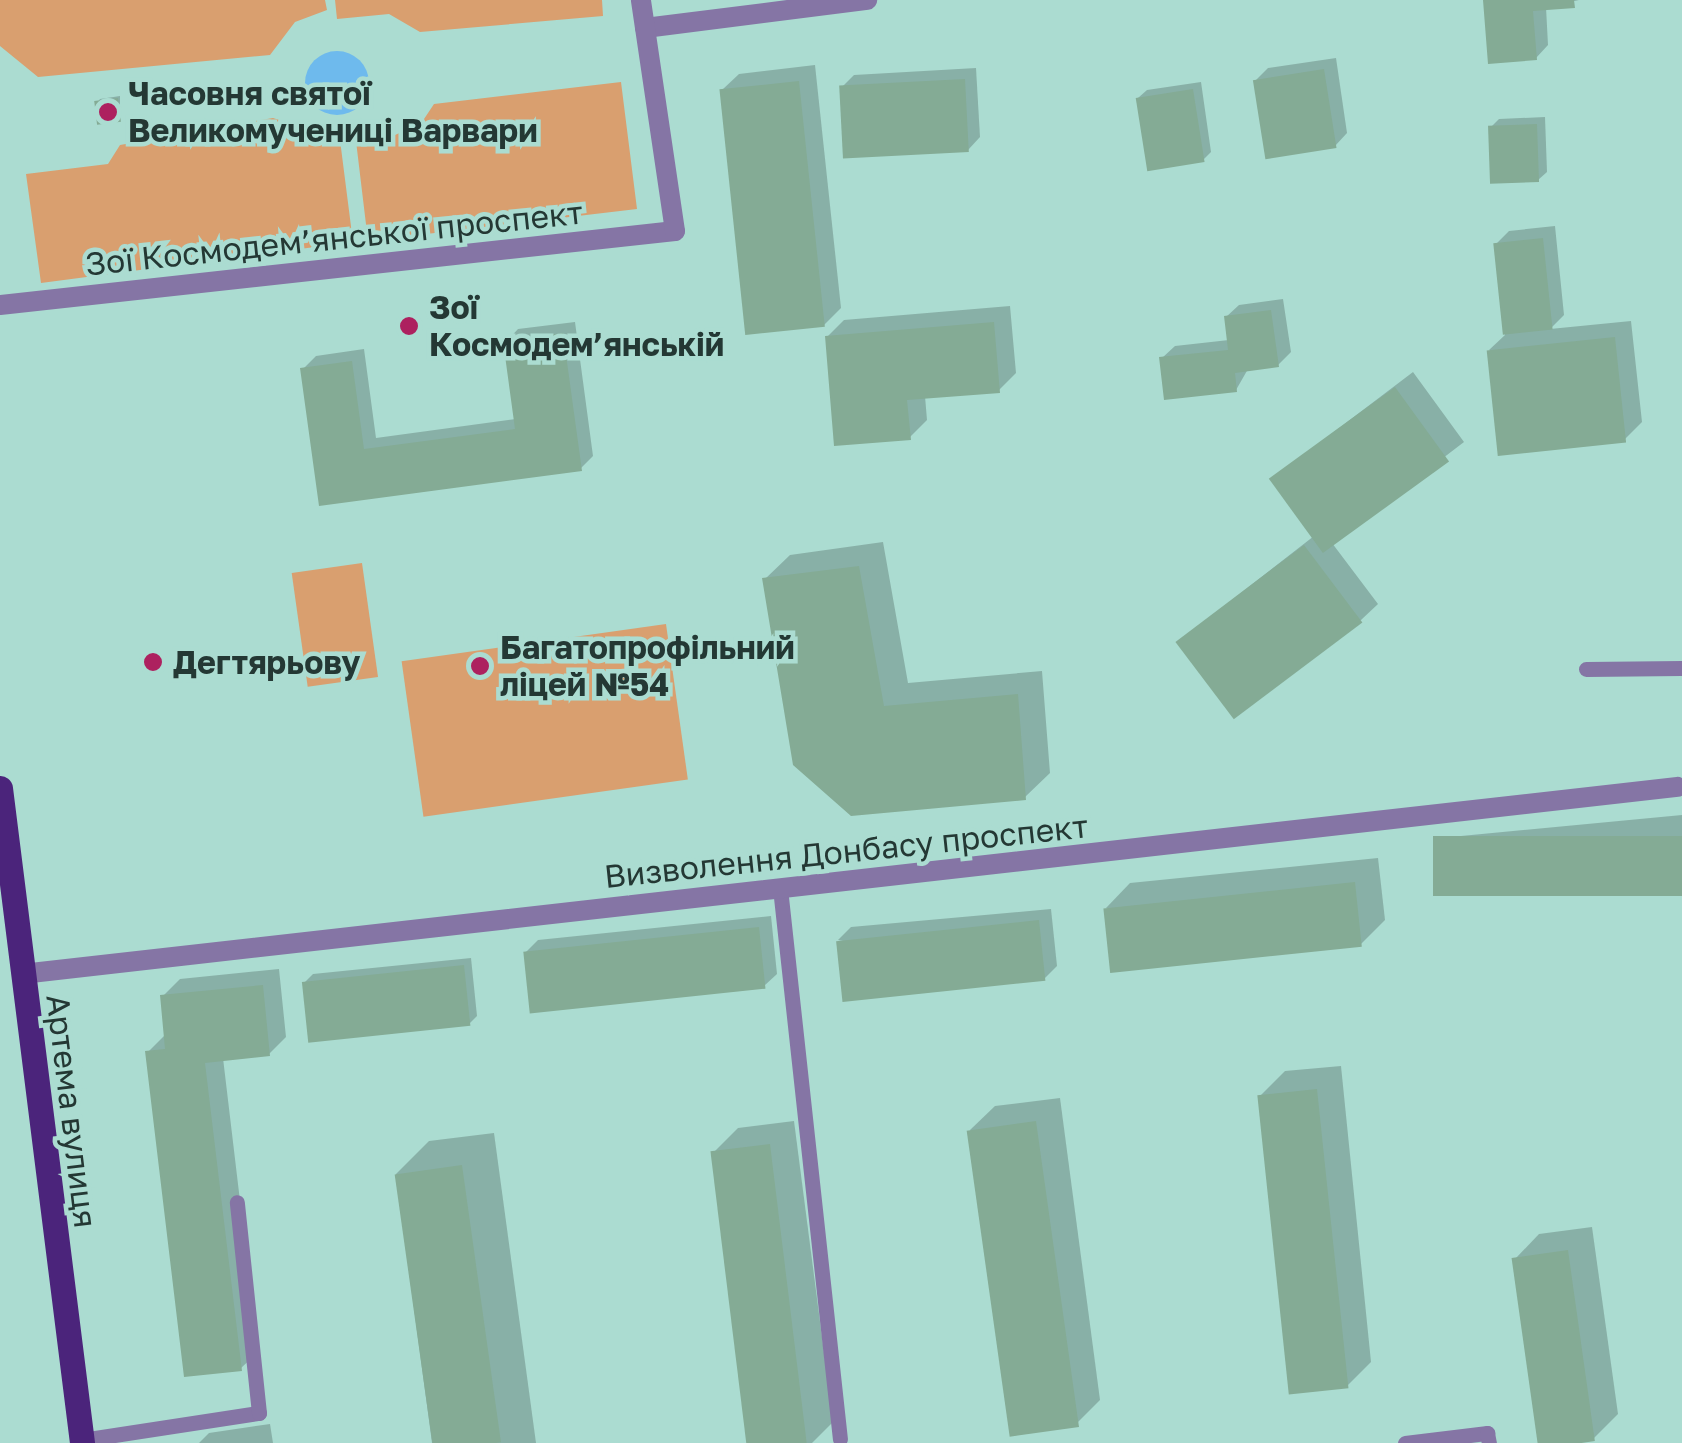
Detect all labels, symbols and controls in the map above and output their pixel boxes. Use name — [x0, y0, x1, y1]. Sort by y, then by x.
place label: Часовня святої Великомучениці Варвари — [128, 75, 538, 150]
marker: Часовня святої Великомучениці Варвари — [97, 101, 119, 123]
street label: Зої Космодем’янської проспект — [83, 193, 585, 283]
place label: Зої Космодем’янській — [429, 289, 724, 364]
marker: Зої Космодем’янській — [398, 315, 420, 337]
place label: Багатопрофільний ліцей №54 — [500, 629, 795, 704]
place label: Дегтярьову — [173, 643, 361, 681]
marker: Дегтярьову — [142, 651, 164, 673]
marker: Багатопрофільний ліцей №54 — [469, 655, 491, 677]
street label: Визволення Донбасу проспект — [602, 806, 1090, 896]
street label: Артема вулиця — [39, 992, 105, 1230]

